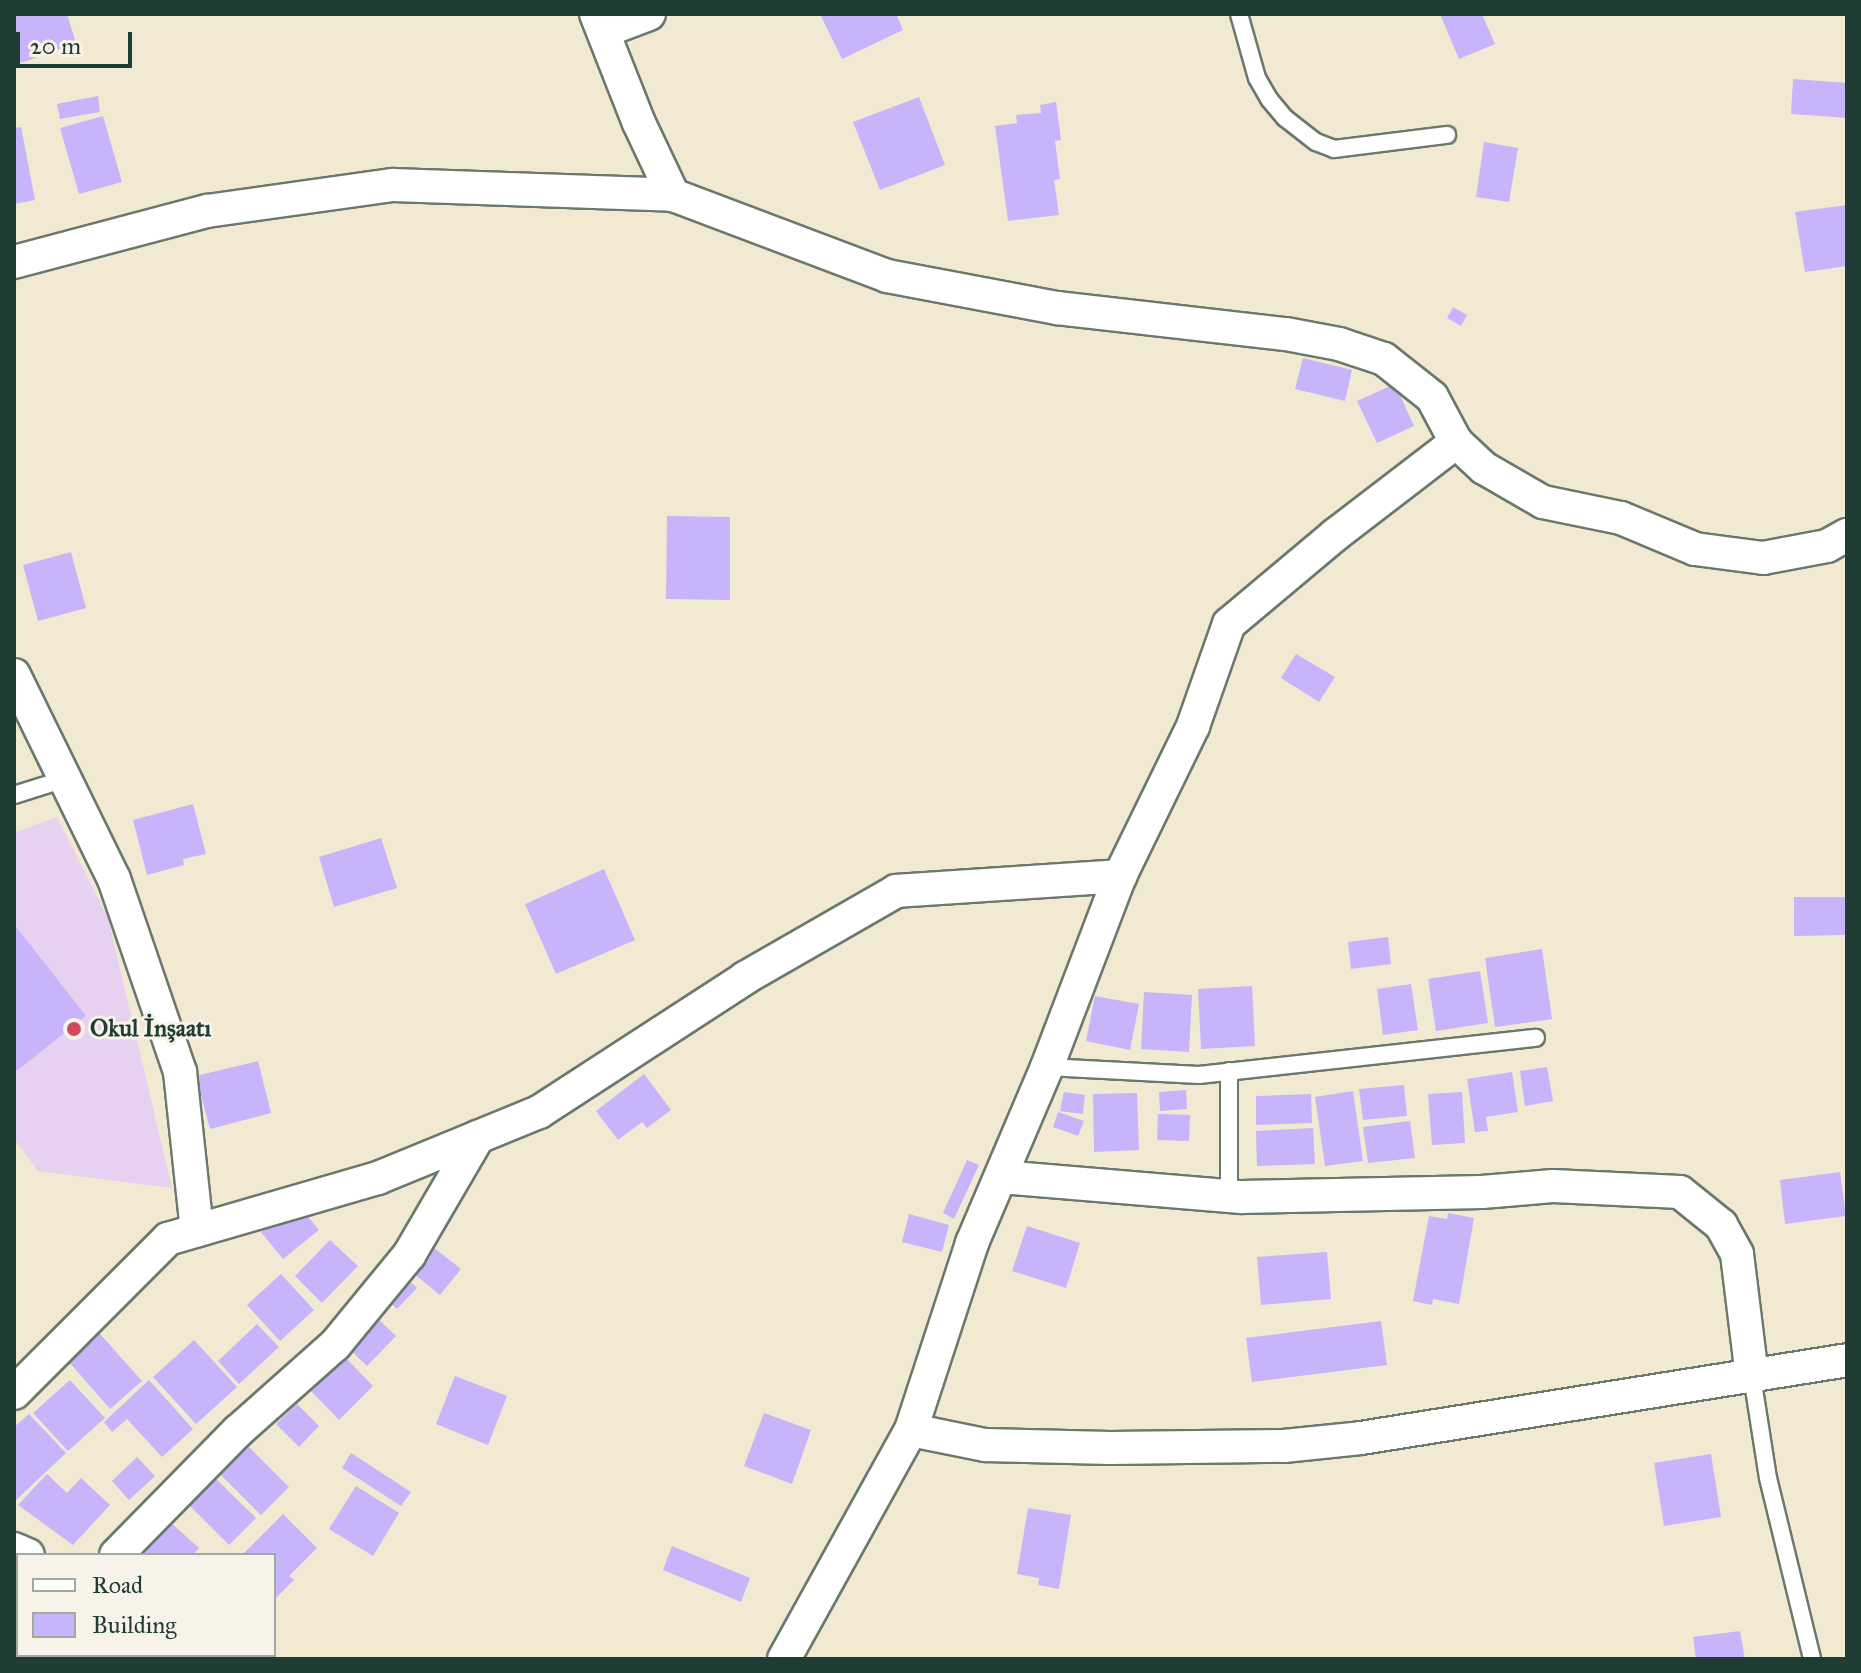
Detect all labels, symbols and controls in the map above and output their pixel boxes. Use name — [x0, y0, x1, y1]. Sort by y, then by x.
scale bar — [20, 16, 136, 66]
text: 20 m — [30, 31, 81, 61]
place label: Okul İnşaatı — [90, 1015, 211, 1043]
marker: Okul İnşaatı — [65, 1020, 83, 1038]
legend — [16, 1553, 276, 1657]
text: Road — [92, 1570, 143, 1600]
text: Building — [92, 1610, 177, 1640]

